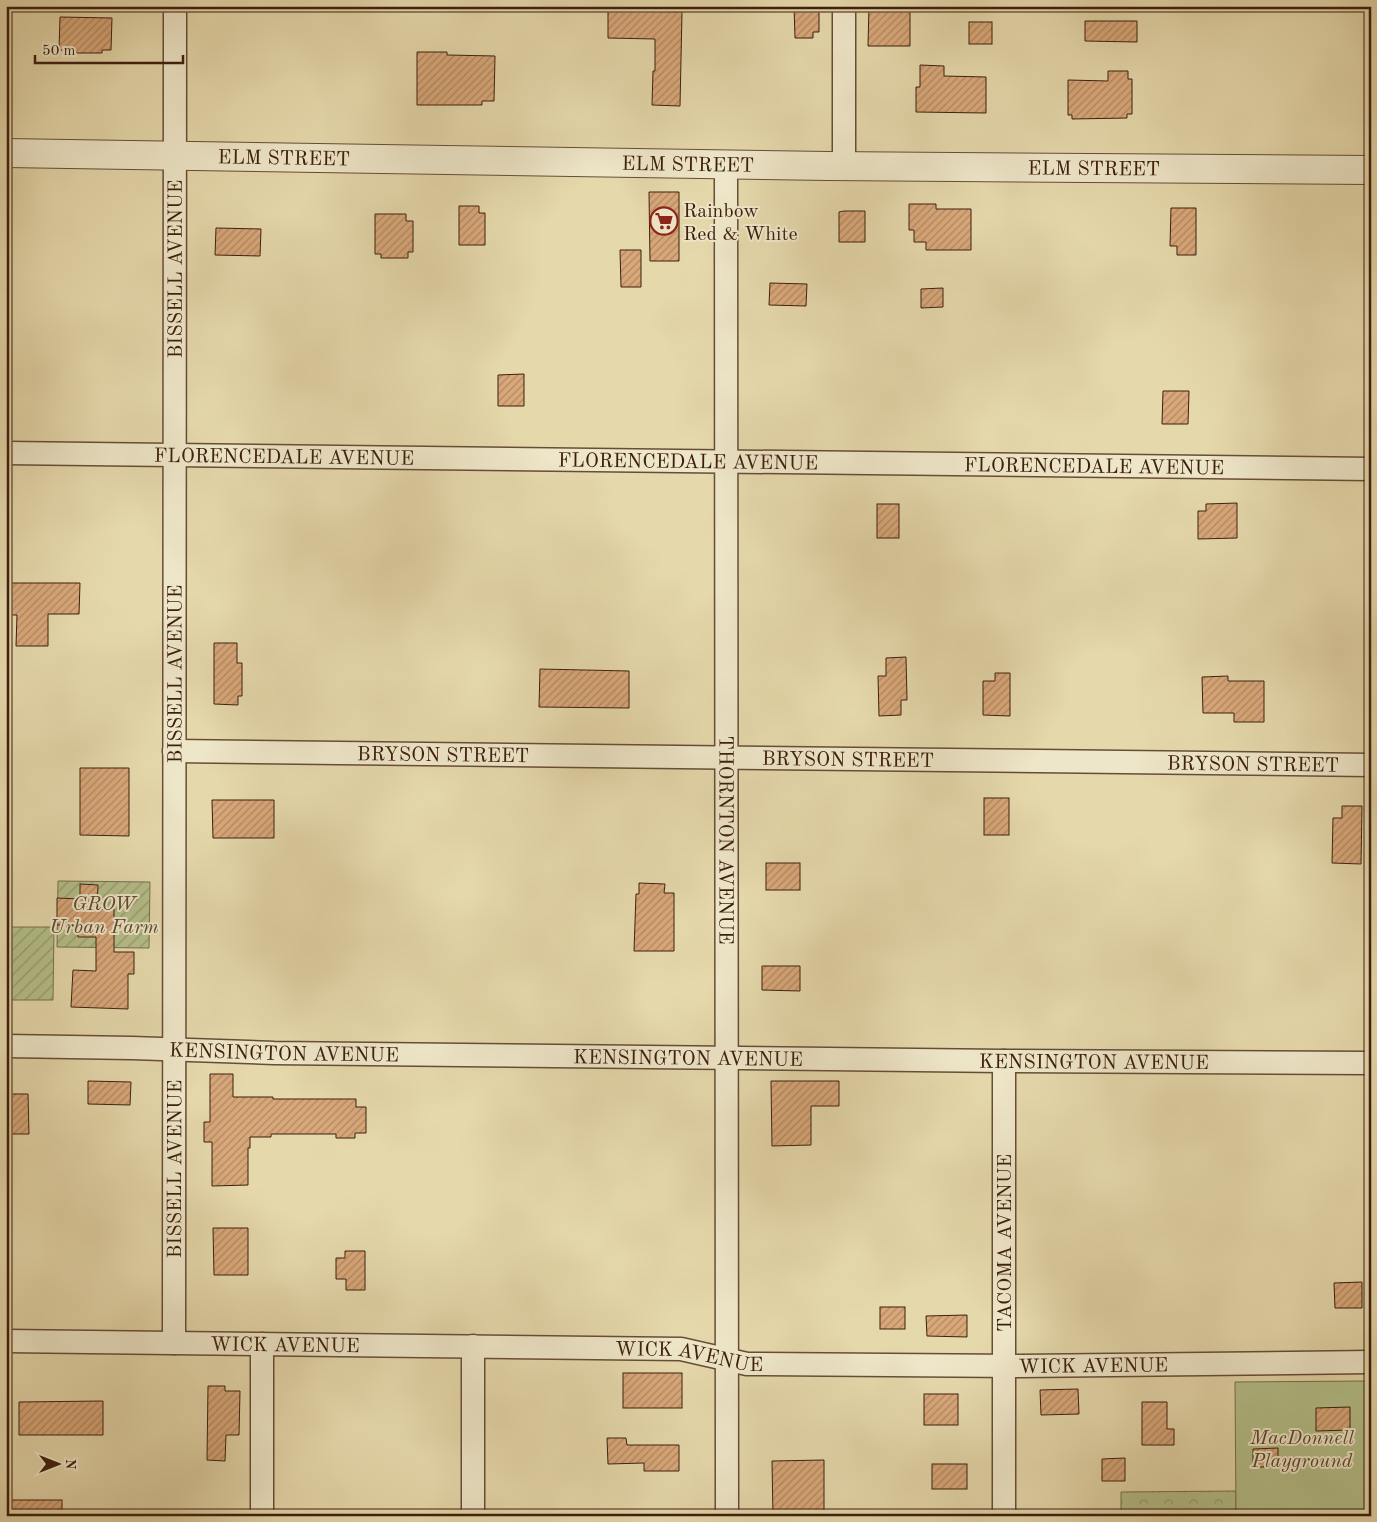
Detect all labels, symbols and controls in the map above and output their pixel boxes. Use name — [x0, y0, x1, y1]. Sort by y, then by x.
scale bar — [35, 32, 182, 64]
text: 50 m — [42, 44, 76, 59]
street label: ELM STREET — [218, 148, 350, 170]
street label: ELM STREET — [621, 155, 754, 177]
street label: ELM STREET — [1028, 159, 1160, 180]
street label: BISSELL AVENUE — [167, 180, 187, 358]
place label: Rainbow Red & White — [683, 202, 798, 245]
supermarket icon: Rainbow Red & White — [649, 206, 679, 236]
street label: FLORENCEDALE AVENUE — [154, 447, 414, 470]
street label: FLORENCEDALE AVENUE — [558, 451, 818, 475]
street label: FLORENCEDALE AVENUE — [964, 456, 1224, 479]
street label: BISSELL AVENUE — [166, 585, 187, 763]
street label: THORNTON AVENUE — [714, 735, 735, 945]
street label: BRYSON STREET — [357, 745, 529, 767]
street label: BRYSON STREET — [762, 750, 934, 772]
street label: BRYSON STREET — [1167, 755, 1339, 777]
park label: GROW Urban Farm — [49, 895, 159, 938]
street label: KENSINGTON AVENUE — [169, 1041, 399, 1066]
street label: KENSINGTON AVENUE — [573, 1048, 803, 1071]
street label: KENSINGTON AVENUE — [979, 1053, 1209, 1074]
street label: BISSELL AVENUE — [166, 1080, 186, 1258]
street label: TACOMA AVENUE — [996, 1154, 1016, 1332]
street label: WICK AVENUE — [210, 1335, 360, 1357]
street label: WICK AVENUE — [615, 1340, 763, 1376]
street label: WICK AVENUE — [1018, 1356, 1168, 1378]
park label: MacDonnell Playground — [1249, 1429, 1354, 1472]
north arrow — [32, 1440, 82, 1490]
text: N — [63, 1459, 77, 1470]

